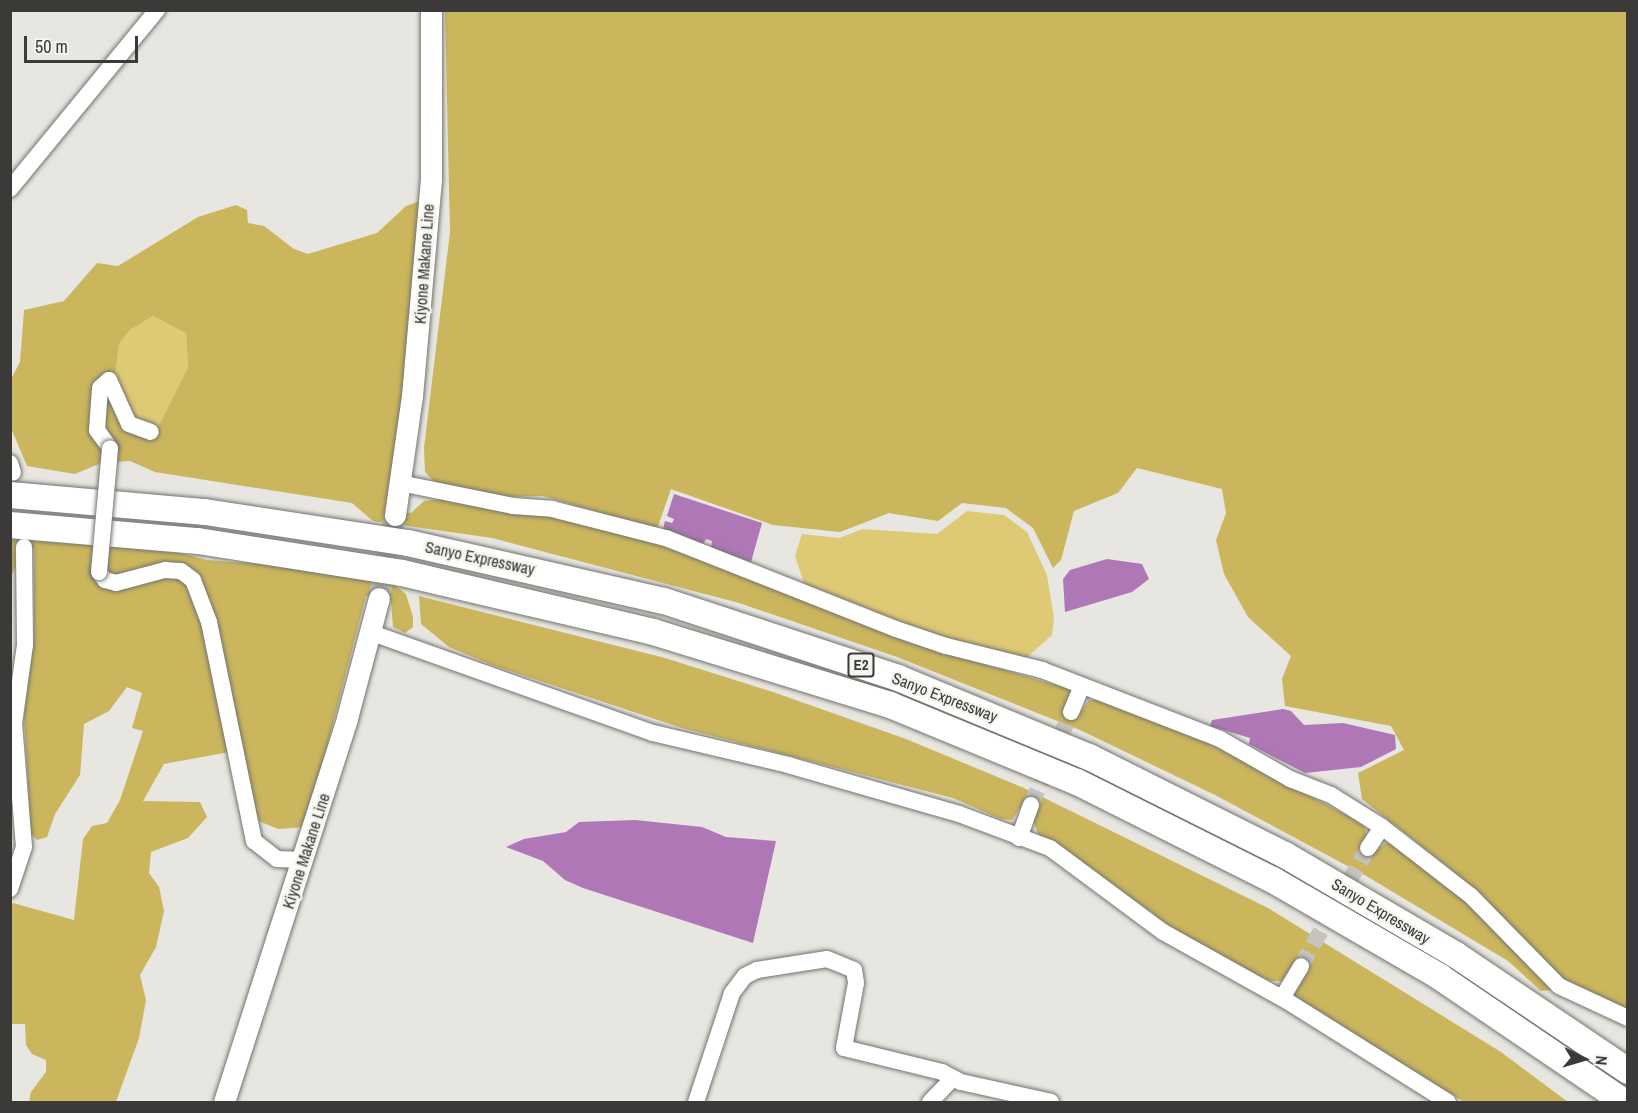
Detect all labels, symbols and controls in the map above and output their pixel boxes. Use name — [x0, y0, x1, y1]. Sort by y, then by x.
scale bar — [27, 24, 141, 62]
text: 50 m — [35, 34, 68, 59]
street label: Kiyone Makane Line — [410, 203, 438, 325]
street label: Sanyo Expressway — [423, 537, 537, 579]
road number: E2 — [846, 653, 876, 677]
street label: Sanyo Expressway — [889, 668, 1001, 726]
street label: Kiyone Makane Line — [278, 791, 334, 911]
street label: Sanyo Expressway — [1328, 874, 1434, 948]
north arrow — [1554, 1029, 1614, 1089]
text: N — [1591, 1055, 1613, 1066]

